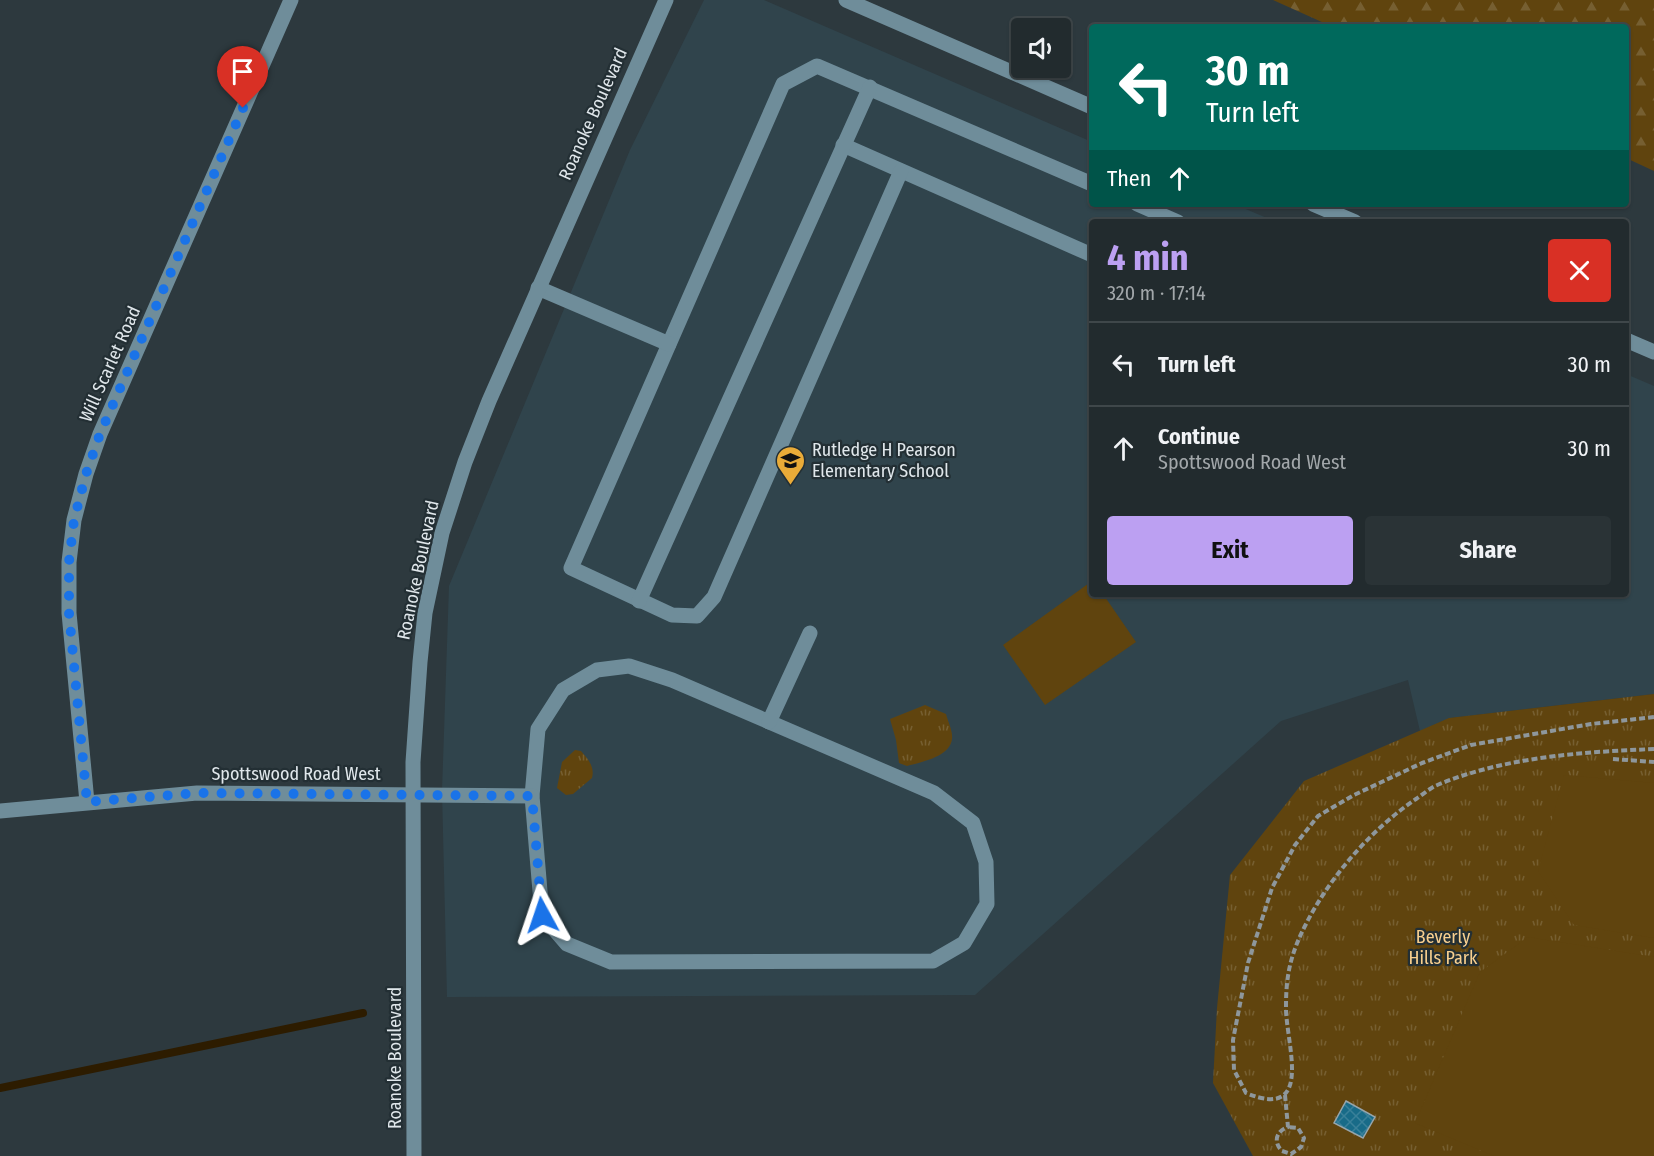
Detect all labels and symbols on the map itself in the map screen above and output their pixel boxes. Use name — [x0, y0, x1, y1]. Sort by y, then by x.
street label: Roanoke Boulevard — [554, 45, 632, 183]
pin — [217, 46, 268, 108]
street label: Will Scarlet Road — [75, 303, 145, 425]
place label: Rutledge H Pearson Elementary School — [812, 439, 956, 482]
school or university icon: Rutledge H Pearson Elementary School — [775, 444, 807, 486]
street label: Roanoke Boulevard — [392, 498, 444, 642]
street label: Spottswood Road West — [211, 763, 381, 785]
position arrow — [510, 883, 574, 947]
park label: Beverly Hills Park — [1409, 926, 1478, 969]
street label: Roanoke Boulevard — [384, 987, 406, 1129]

